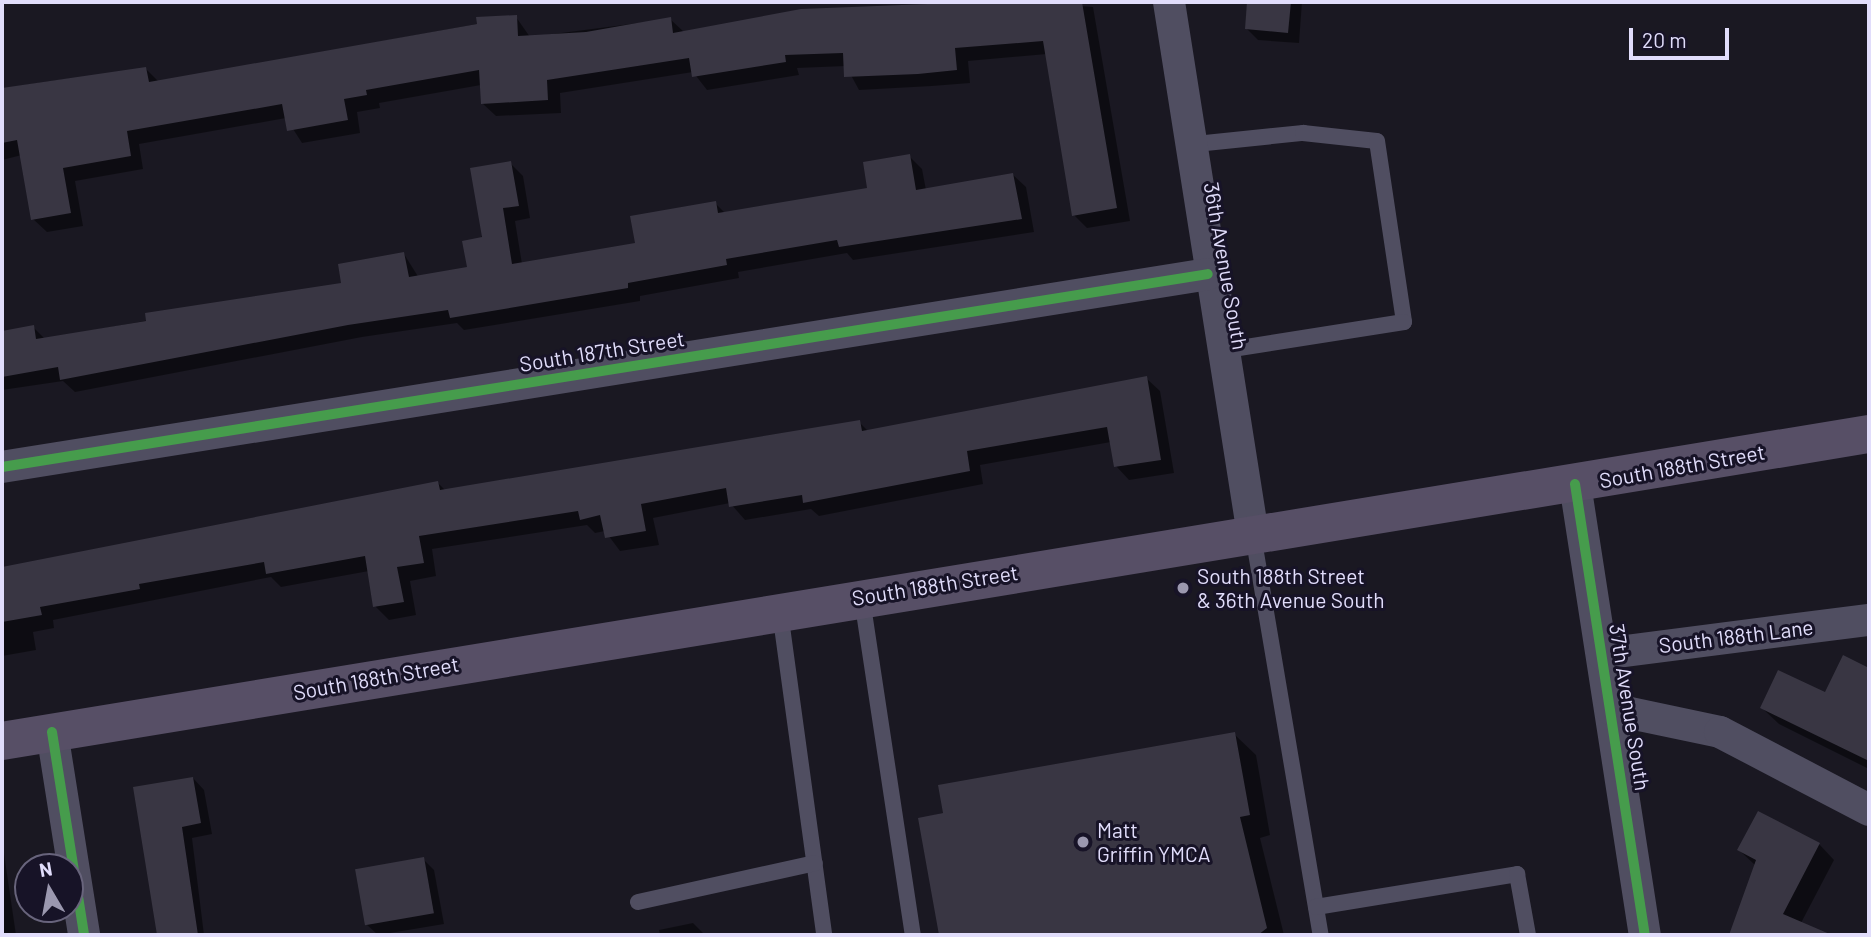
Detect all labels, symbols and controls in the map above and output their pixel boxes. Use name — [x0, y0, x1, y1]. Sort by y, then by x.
scale bar — [1633, 14, 1733, 58]
text: 20 m — [1642, 27, 1687, 52]
street label: 36th Avenue South — [1199, 180, 1253, 352]
street label: South 187th Street — [518, 326, 686, 376]
street label: South 188th Street — [1597, 439, 1767, 493]
street label: South 188th Street — [850, 559, 1020, 611]
place label: South 188th Street & 36th Avenue South — [1197, 563, 1385, 613]
marker: South 188th Street & 36th Avenue South — [1175, 580, 1191, 596]
street label: South 188th Lane — [1657, 614, 1815, 658]
street label: 37th Avenue South — [1604, 622, 1656, 792]
street label: South 188th Street — [291, 651, 461, 705]
place label: Matt Griffin YMCA — [1097, 817, 1211, 867]
marker: Matt Griffin YMCA — [1075, 834, 1091, 850]
north arrow — [14, 853, 84, 923]
text: N — [37, 856, 54, 881]

